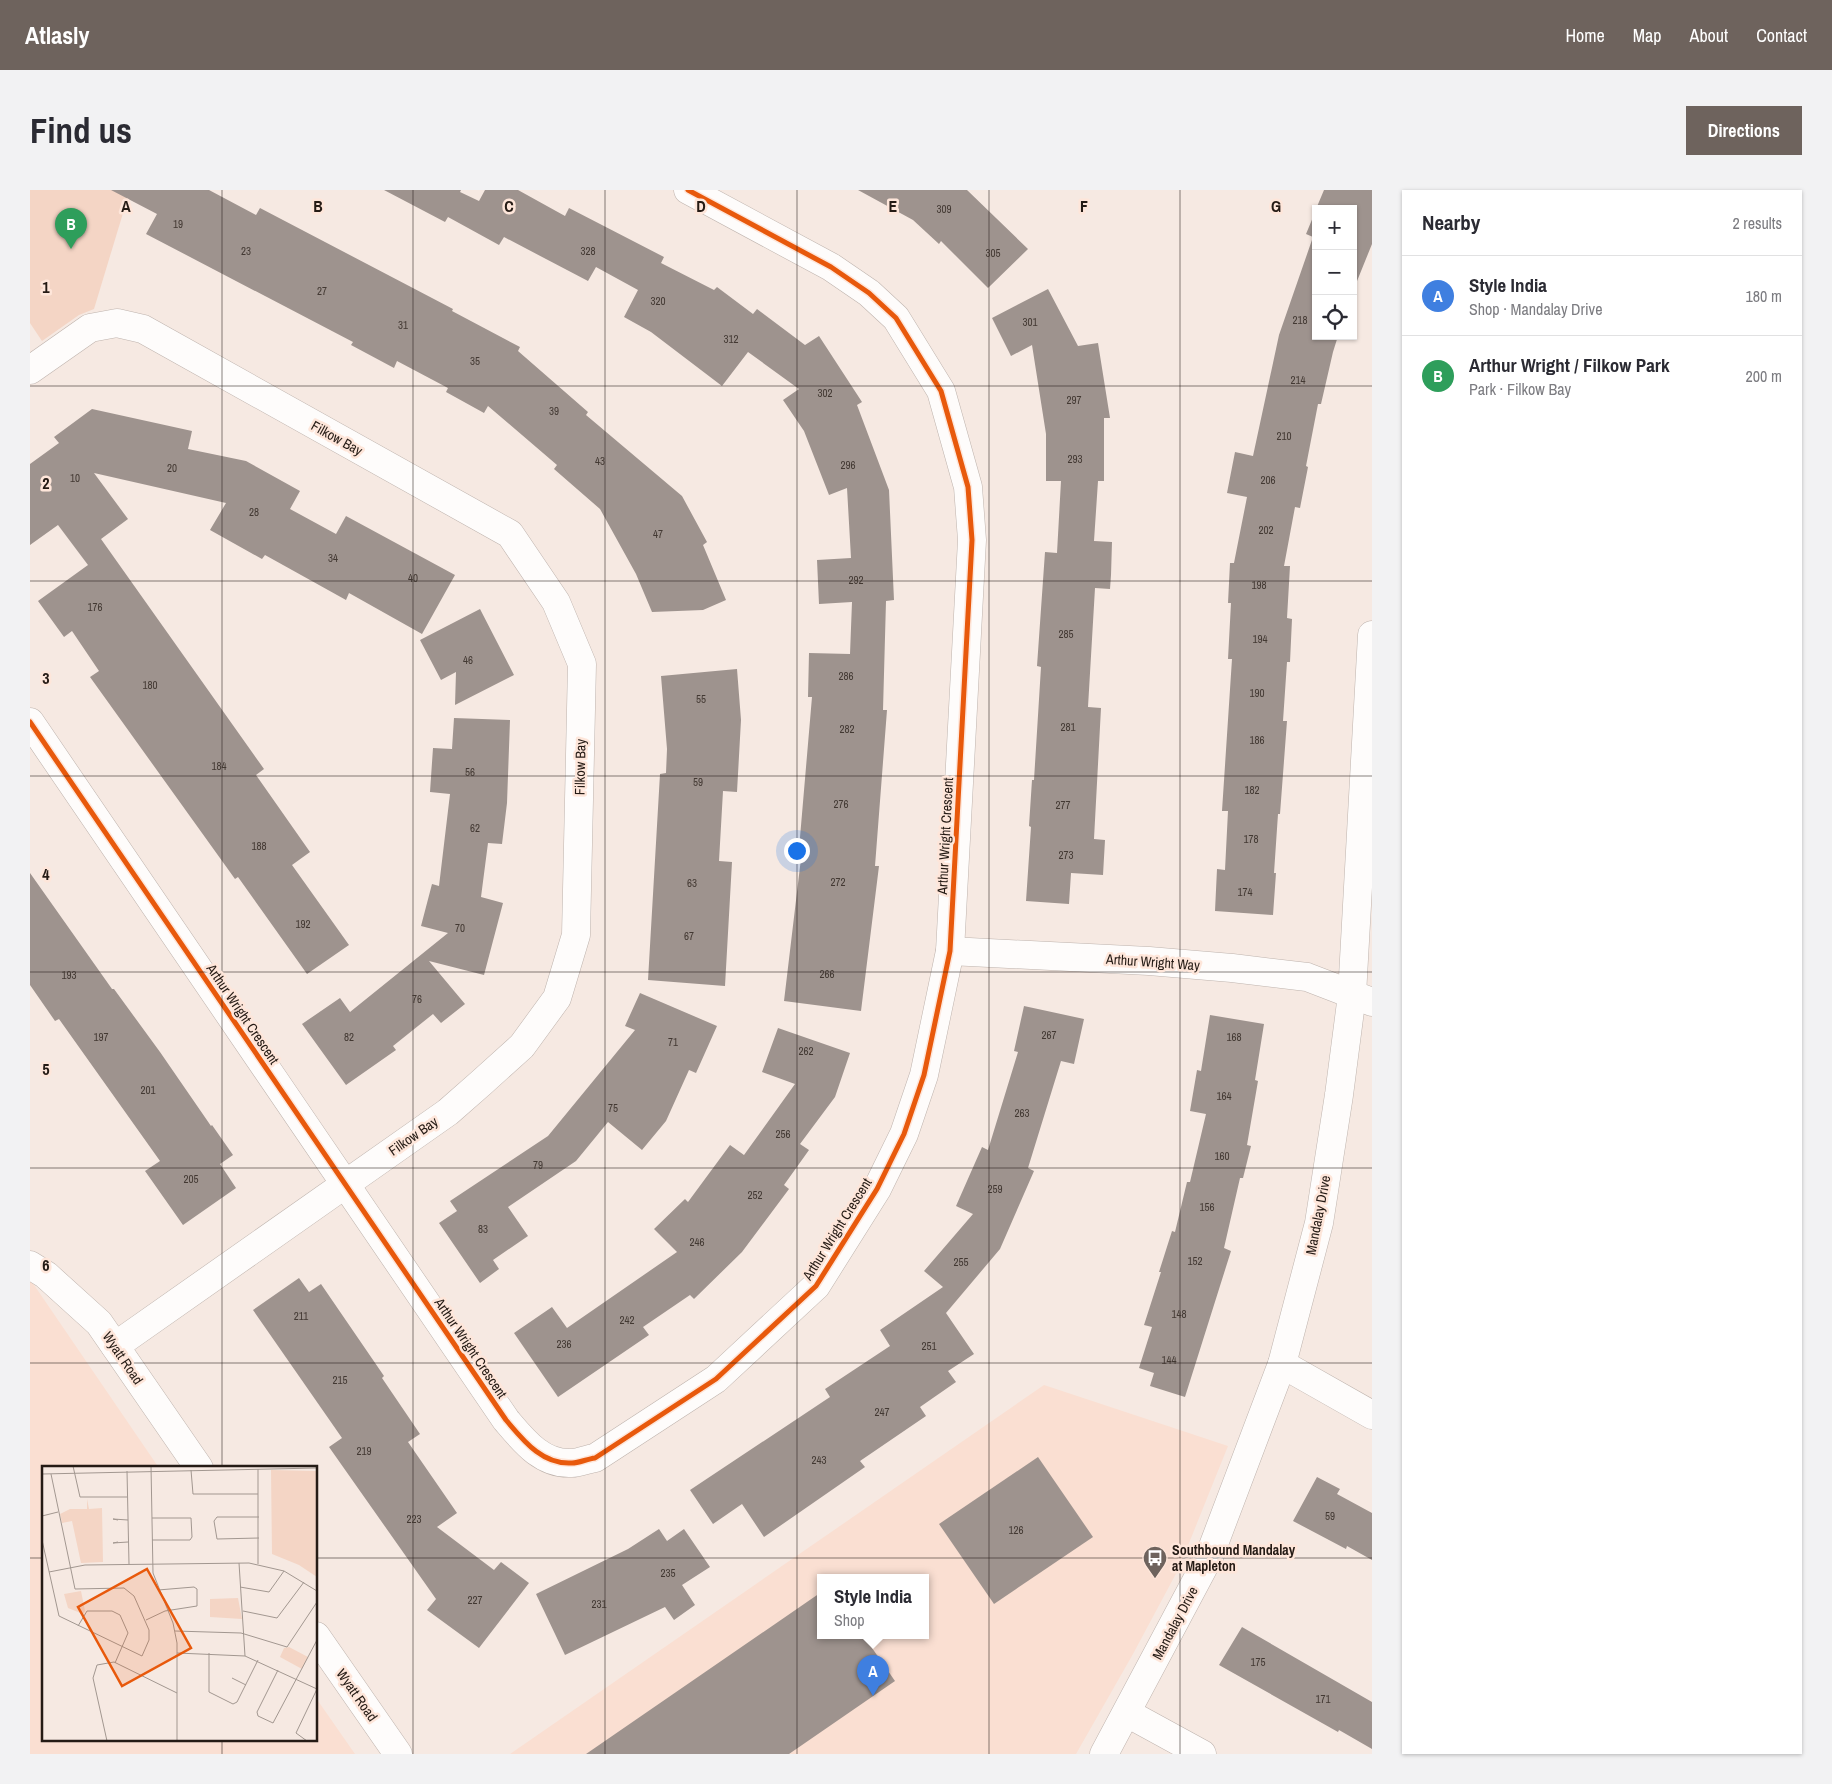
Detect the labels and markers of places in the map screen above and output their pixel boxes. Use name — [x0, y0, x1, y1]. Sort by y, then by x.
pin: B — [55, 208, 87, 249]
place label: Southbound Mandalay at Mapleton — [1172, 1541, 1296, 1575]
bus stop icon: Southbound Mandalay at Mapleton — [1142, 1545, 1168, 1579]
pin: A — [857, 1655, 889, 1696]

